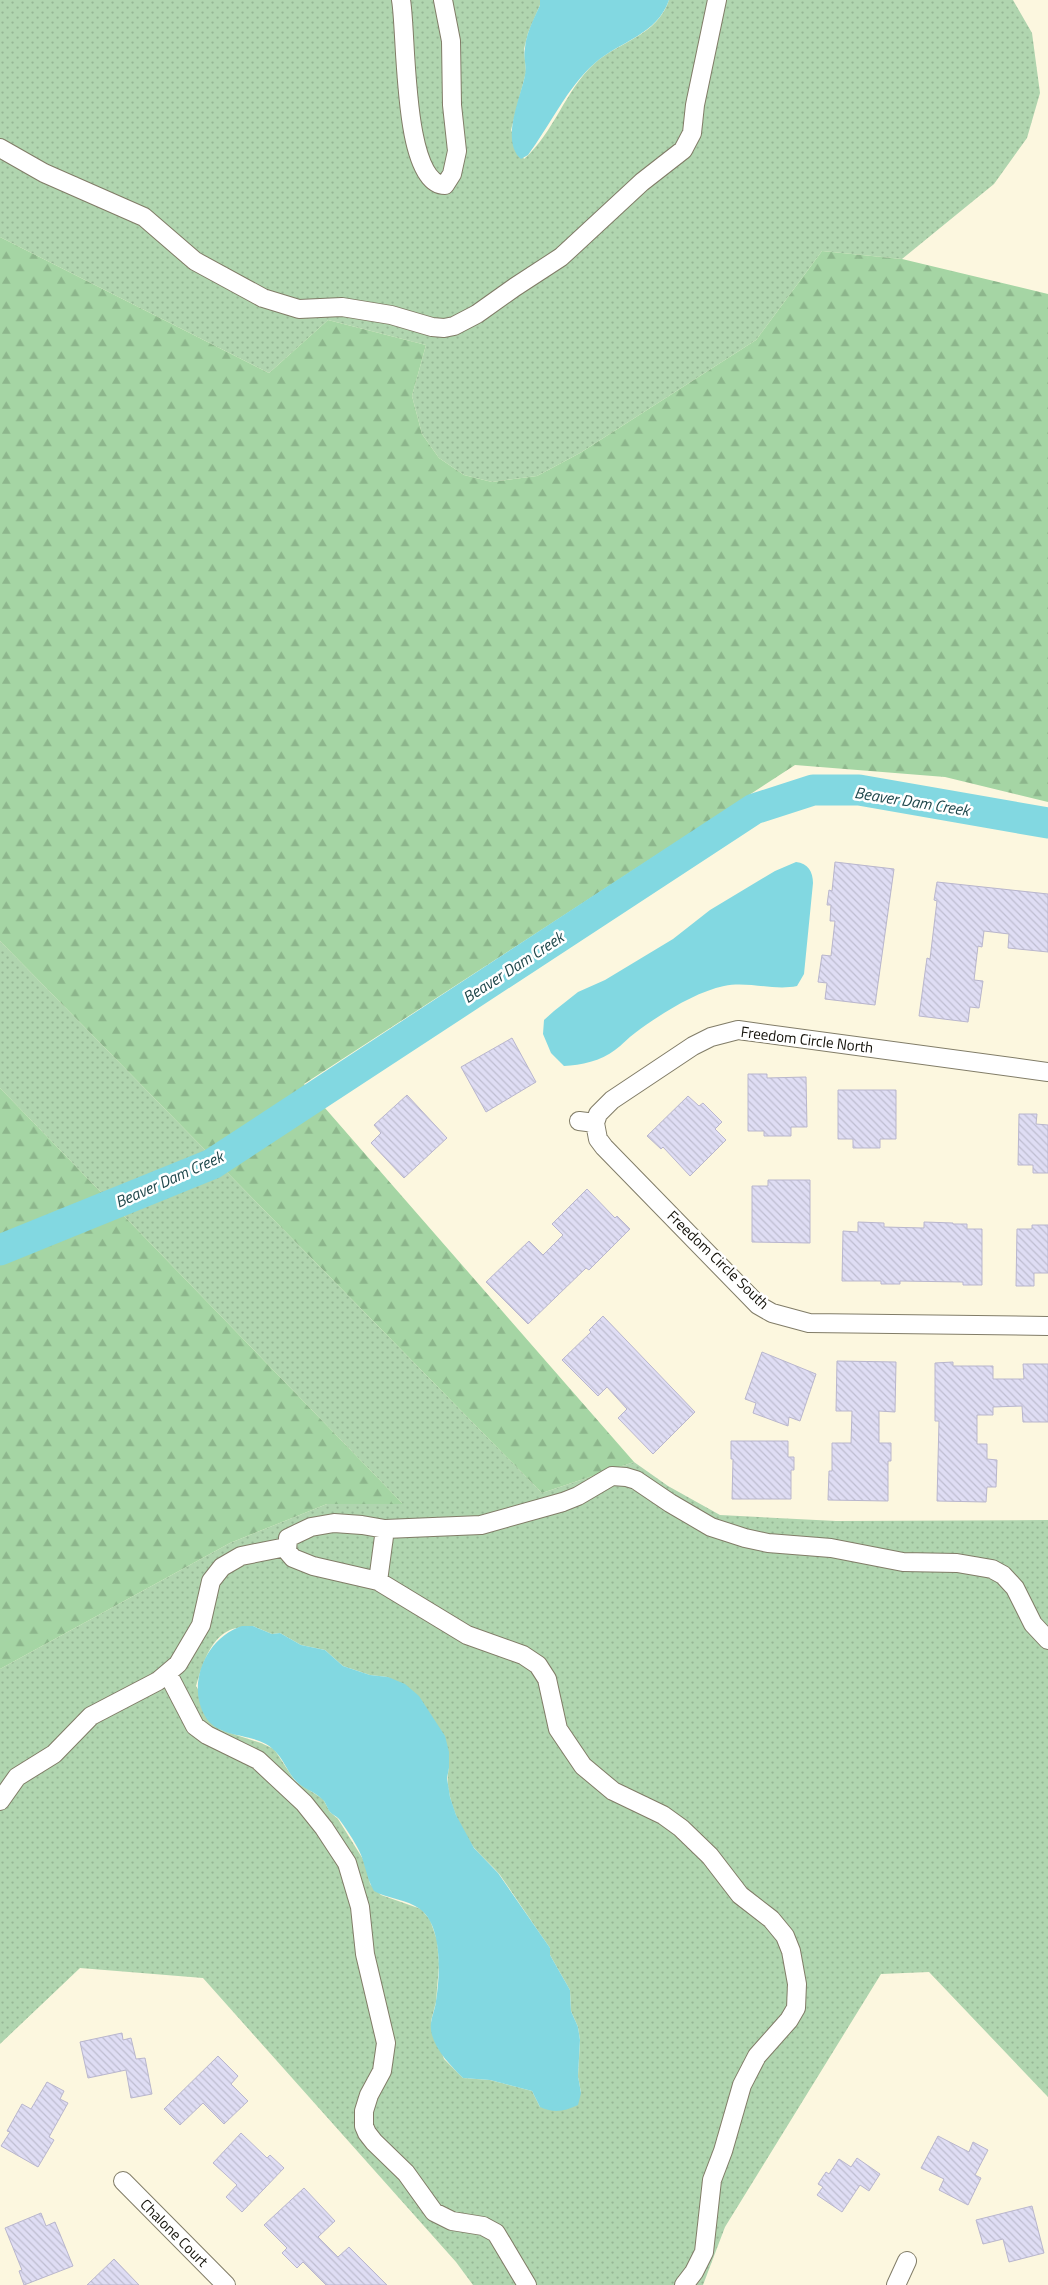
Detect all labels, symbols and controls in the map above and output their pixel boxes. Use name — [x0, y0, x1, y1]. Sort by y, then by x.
water label: Beaver Dam Creek — [853, 780, 973, 822]
water label: Beaver Dam Creek — [458, 924, 570, 1009]
street label: Freedom Circle North — [739, 1020, 875, 1059]
water label: Beaver Dam Creek — [111, 1144, 229, 1214]
street label: Freedom Circle South — [662, 1205, 775, 1315]
street label: Chalone Court — [135, 2193, 214, 2273]

